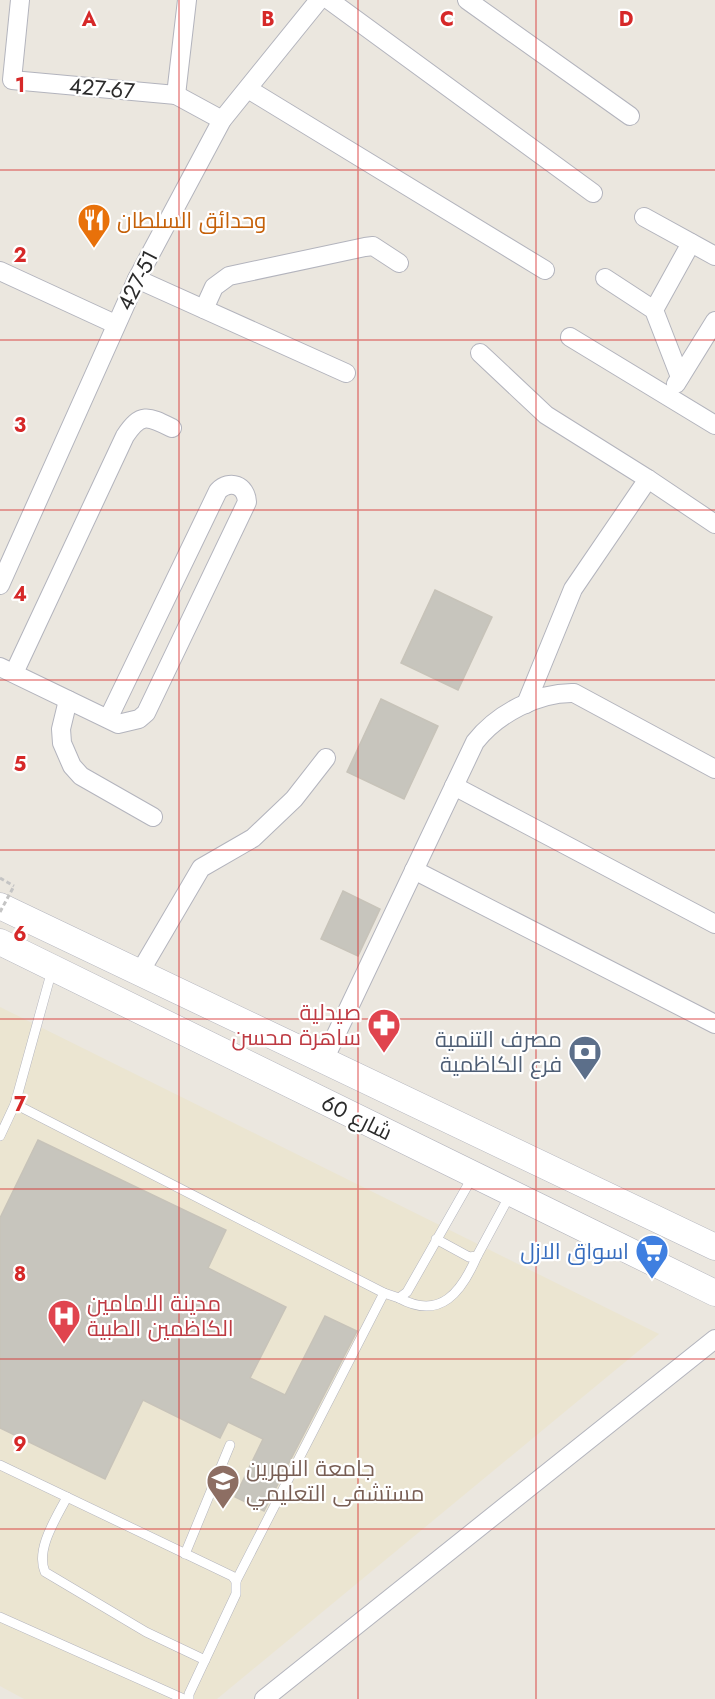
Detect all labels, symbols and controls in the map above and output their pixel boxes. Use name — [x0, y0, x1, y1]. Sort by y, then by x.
text: A — [81, 5, 97, 34]
text: B — [261, 5, 275, 34]
text: C — [440, 5, 454, 34]
text: D — [619, 5, 633, 34]
street label: 427-67 — [68, 69, 137, 107]
text: 1 — [15, 71, 25, 100]
restaurant icon: وحدائق السلطان — [76, 202, 112, 249]
place label: وحدائق السلطان — [117, 204, 266, 236]
text: 2 — [13, 241, 27, 270]
street label: 427-51 — [108, 244, 166, 316]
text: 3 — [14, 411, 26, 440]
text: 4 — [13, 580, 27, 609]
text: 5 — [14, 750, 27, 779]
text: 6 — [13, 920, 27, 949]
place label: صيدلية ساهرة محسن — [231, 996, 361, 1053]
pharmacy icon: صيدلية ساهرة محسن — [366, 1007, 402, 1054]
place label: مصرف التنمية فرع الكاظمية — [435, 1023, 562, 1080]
bank icon: مصرف التنمية فرع الكاظمية — [567, 1034, 603, 1081]
street label: شارع 60 — [316, 1086, 398, 1148]
text: 7 — [14, 1090, 27, 1119]
supermarket icon: اسواق الازل — [634, 1233, 670, 1280]
place label: اسواق الازل — [520, 1235, 629, 1267]
text: 8 — [14, 1260, 26, 1289]
place label: مدينة الامامين الكاظمين الطبية — [87, 1287, 234, 1344]
hospital icon: مدينة الامامين الكاظمين الطبية — [46, 1298, 82, 1345]
text: 9 — [13, 1430, 27, 1459]
place label: جامعة النهرين مستشفى التعليمي — [246, 1452, 425, 1510]
school or university icon: جامعة النهرين مستشفى التعليمي — [205, 1463, 241, 1510]

